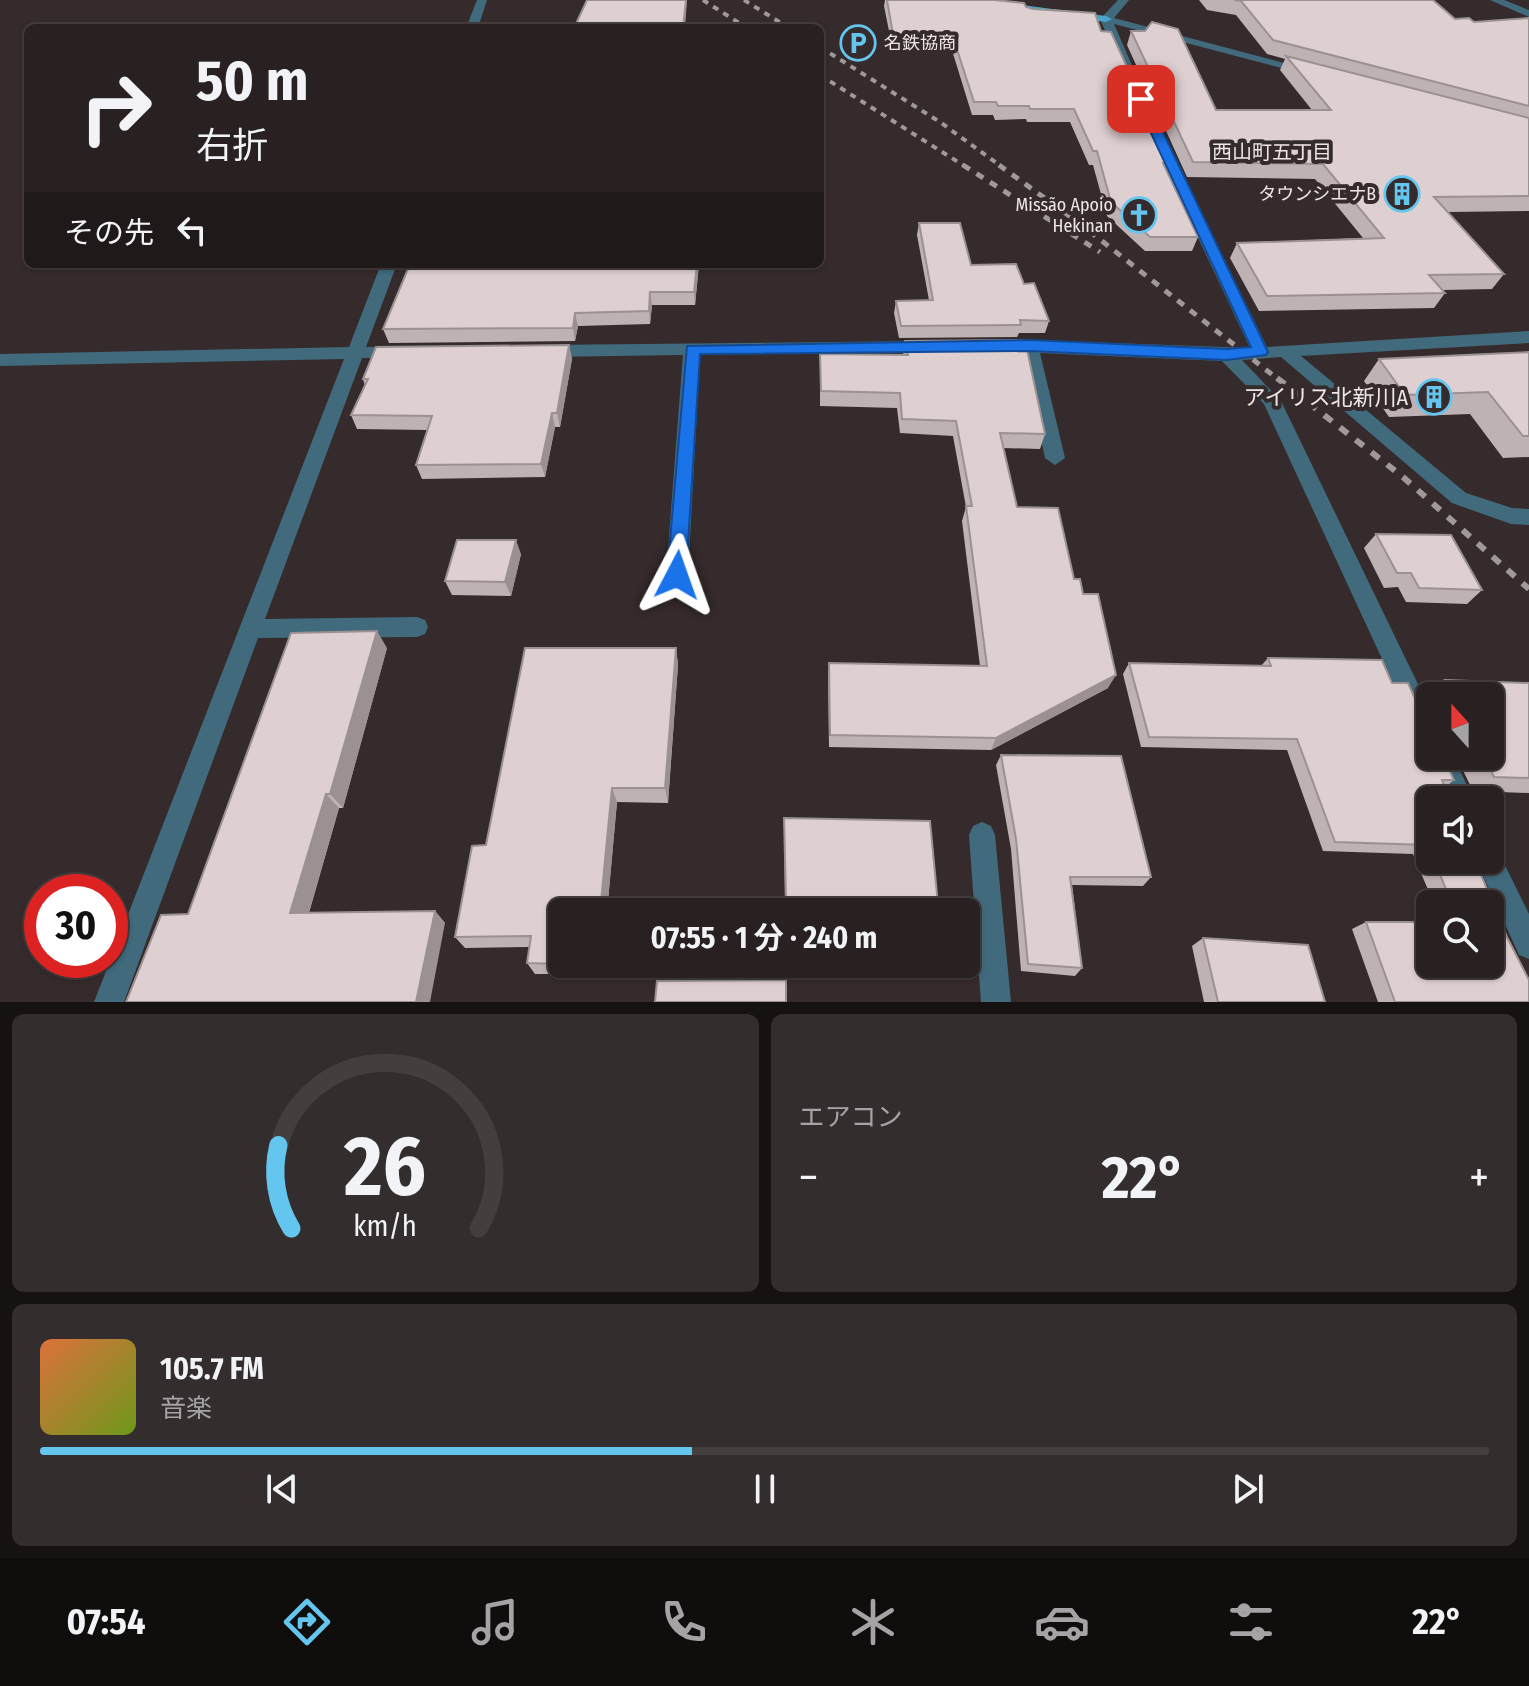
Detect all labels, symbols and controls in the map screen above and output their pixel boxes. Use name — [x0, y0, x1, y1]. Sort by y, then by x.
parking icon: 名鉄協商 — [839, 24, 877, 62]
place label: 名鉄協商 — [884, 32, 956, 54]
text: 50 m — [196, 48, 308, 115]
icon: right — [64, 56, 168, 160]
pin — [1107, 65, 1175, 133]
icon: arrive — [1119, 77, 1163, 121]
text: 右折 — [196, 124, 268, 168]
district label: 西山町五丁目 — [1212, 140, 1332, 164]
building icon: タウンシエナB — [1383, 175, 1421, 213]
place label: タウンシエナB — [1258, 183, 1376, 205]
place label: Missão Apoio Hekinan — [1016, 194, 1113, 237]
church icon: Missão Apoio Hekinan — [1120, 196, 1158, 234]
icon: left — [170, 208, 214, 252]
text: その先 — [64, 215, 154, 251]
building icon: アイリス北新川A — [1415, 378, 1453, 416]
place label: アイリス北新川A — [1244, 384, 1408, 411]
position arrow — [635, 533, 719, 617]
north arrow — [1416, 682, 1504, 770]
map controls — [1416, 682, 1504, 978]
button: sound — [1416, 786, 1504, 874]
speed limit sign: 30 — [24, 874, 128, 978]
button: search — [1416, 890, 1504, 978]
text: 07:55 · 1 分 · 240 m — [651, 920, 877, 956]
text: エアコン — [799, 1102, 903, 1133]
text: 26 — [343, 1117, 426, 1217]
text: 22° — [1102, 1142, 1185, 1214]
text: − — [799, 1151, 818, 1204]
text: + — [1469, 1151, 1489, 1204]
text: km/h — [353, 1209, 417, 1244]
text: 105.7 FM — [160, 1351, 264, 1387]
text: 音楽 — [160, 1393, 212, 1424]
icon: previous — [260, 1467, 304, 1511]
icon: pause — [743, 1467, 787, 1511]
icon: next — [1226, 1467, 1270, 1511]
icon: directions — [279, 1594, 335, 1650]
icon: music — [467, 1594, 523, 1650]
icon: phone — [656, 1594, 712, 1650]
icon: climate — [845, 1594, 901, 1650]
icon: car — [1034, 1594, 1090, 1650]
icon: filters — [1223, 1594, 1279, 1650]
text: 07:54 — [66, 1600, 146, 1644]
text: 22° — [1412, 1600, 1463, 1644]

